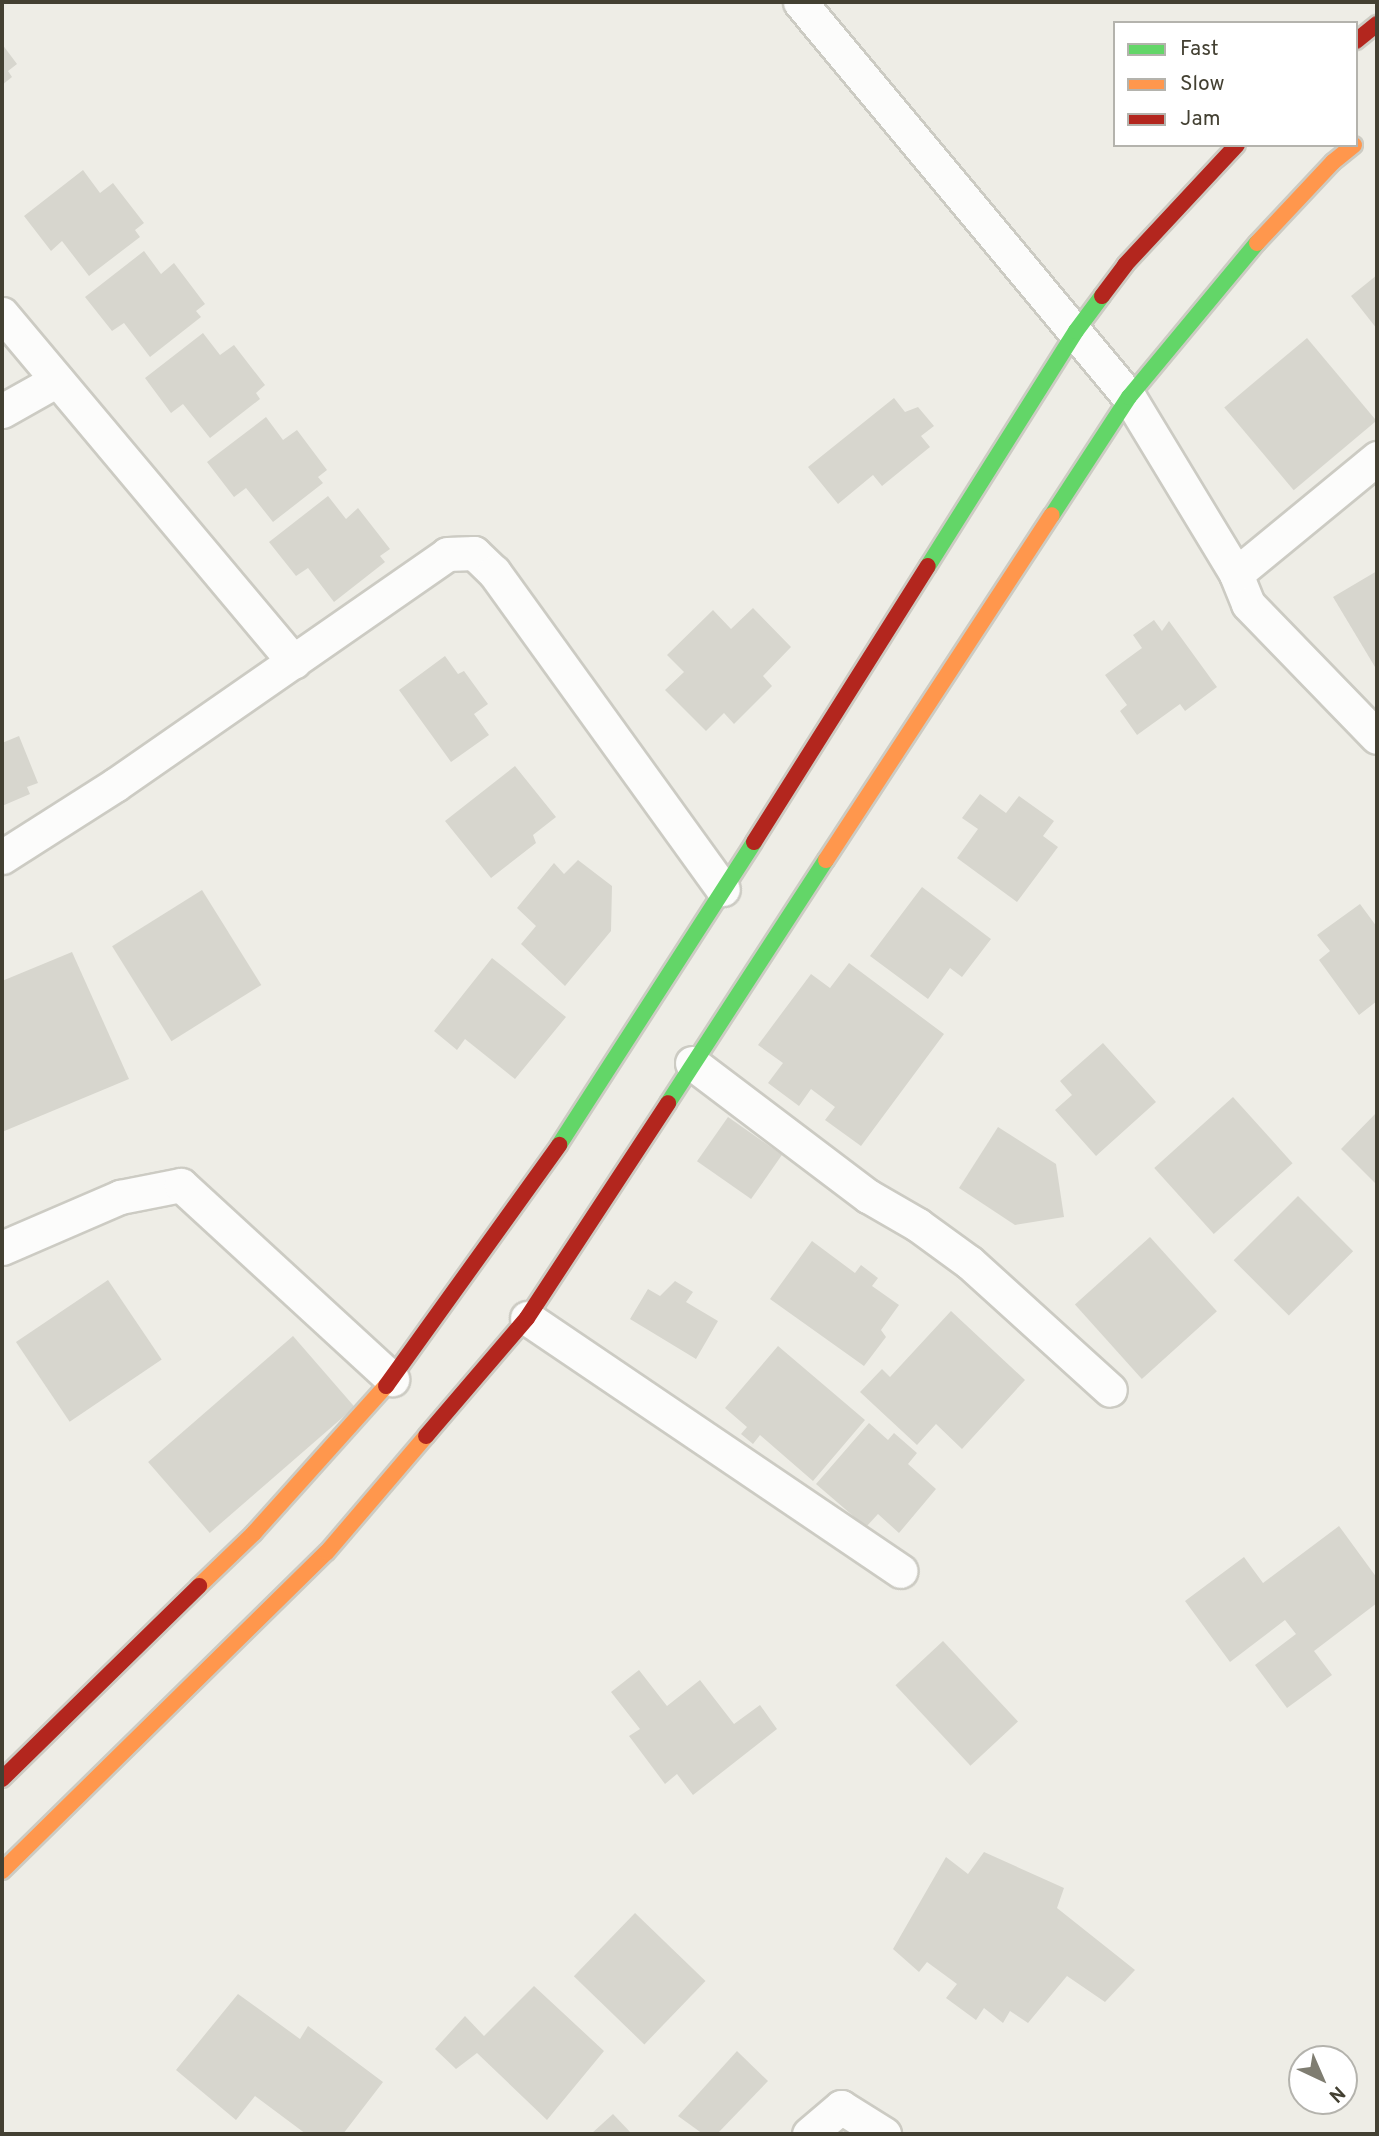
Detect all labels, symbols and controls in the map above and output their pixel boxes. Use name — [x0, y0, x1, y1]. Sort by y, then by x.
legend — [1113, 21, 1358, 147]
text: Fast — [1180, 36, 1219, 63]
text: Slow — [1180, 71, 1225, 98]
text: Jam — [1180, 106, 1221, 133]
north arrow — [1288, 2045, 1358, 2115]
text: N — [1323, 2080, 1349, 2107]

